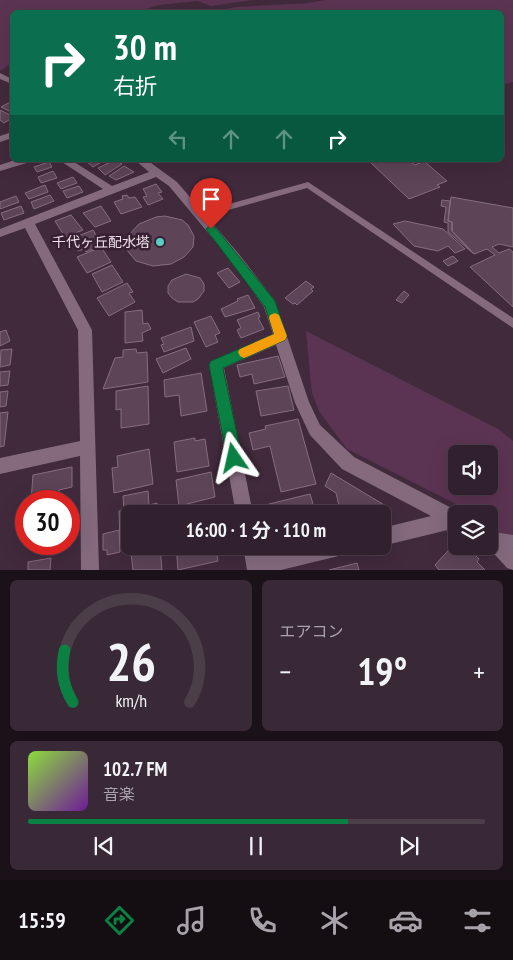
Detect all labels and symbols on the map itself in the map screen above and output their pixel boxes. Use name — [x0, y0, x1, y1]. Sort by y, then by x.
pin — [190, 178, 232, 229]
place label: 千代ヶ丘配水塔 — [52, 233, 150, 251]
marker: 千代ヶ丘配水塔 — [154, 236, 166, 248]
position arrow — [207, 431, 259, 483]
speed limit sign: 30 — [15, 490, 80, 555]

